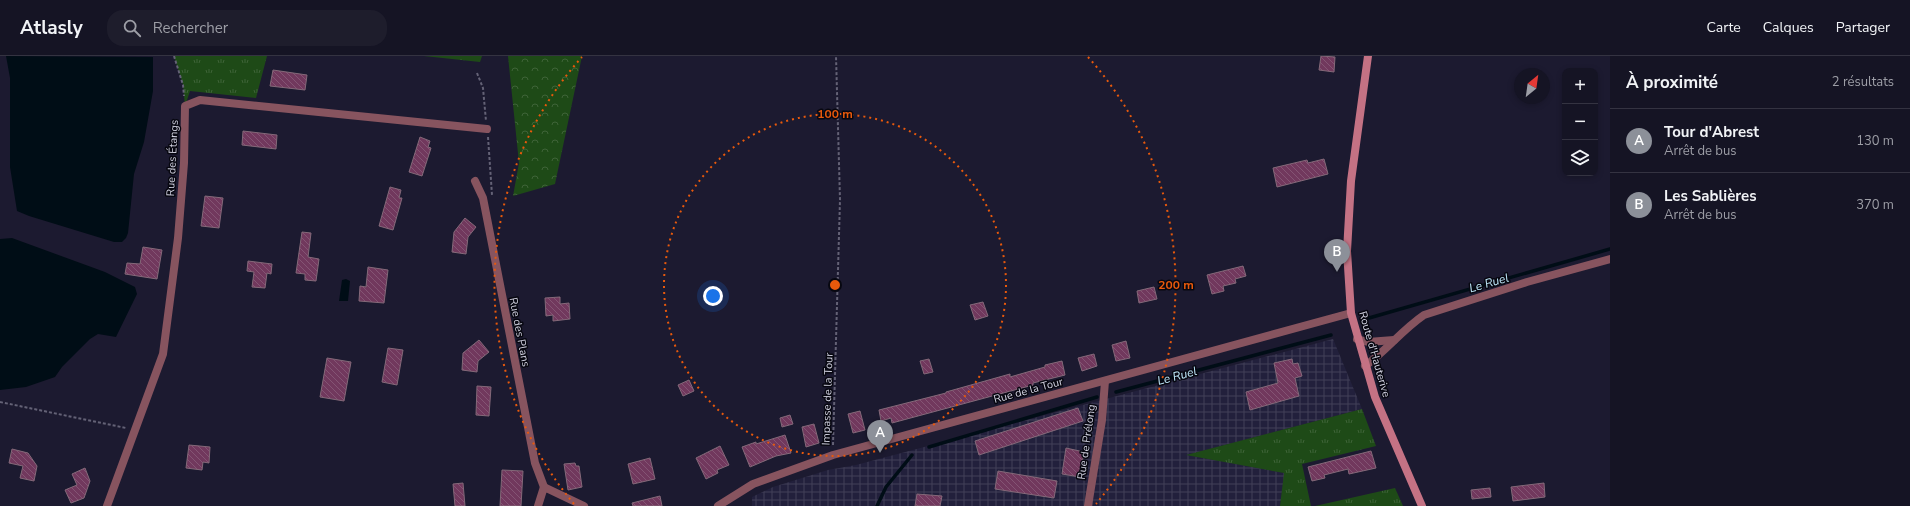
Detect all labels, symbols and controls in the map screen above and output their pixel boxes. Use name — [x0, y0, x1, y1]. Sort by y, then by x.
search box — [107, 10, 387, 46]
text: Atlasly — [20, 15, 83, 41]
icon: search — [121, 17, 143, 39]
text: Rechercher — [153, 18, 228, 38]
text: Carte — [1707, 18, 1741, 37]
text: Calques — [1763, 18, 1814, 37]
text: Partager — [1836, 18, 1890, 37]
north arrow — [1514, 68, 1550, 104]
map controls — [1562, 68, 1598, 176]
button: + — [1562, 68, 1598, 104]
text: À proximité — [1626, 71, 1718, 94]
text: 2 résultats — [1832, 73, 1894, 91]
button: − — [1562, 104, 1598, 140]
text: 100 m — [817, 106, 853, 122]
street label: Rue des Étangs — [162, 119, 182, 197]
text: Tour d'Abrest — [1664, 122, 1759, 142]
text: A — [1634, 132, 1644, 150]
text: 130 m — [1856, 132, 1894, 150]
button: layers — [1562, 140, 1598, 176]
text: Arrêt de bus — [1664, 142, 1736, 160]
text: Les Sablières — [1664, 186, 1756, 206]
text: B — [1635, 196, 1643, 214]
text: 370 m — [1856, 196, 1894, 214]
text: Arrêt de bus — [1664, 206, 1736, 224]
pin: B — [1324, 239, 1350, 272]
water label: Le Ruel — [1467, 270, 1511, 296]
text: 200 m — [1158, 277, 1194, 293]
centre of rings — [828, 278, 842, 292]
your location — [703, 286, 723, 306]
street label: Rue des Plans — [505, 296, 534, 368]
street label: Route d'Hauterive — [1355, 309, 1394, 399]
street label: Impasse de la Tour — [818, 352, 837, 446]
water label: Le Ruel — [1155, 363, 1199, 389]
street label: Rue de la Tour — [992, 374, 1065, 407]
street label: Rue de Prélong — [1074, 403, 1099, 481]
pin: A — [867, 420, 893, 453]

